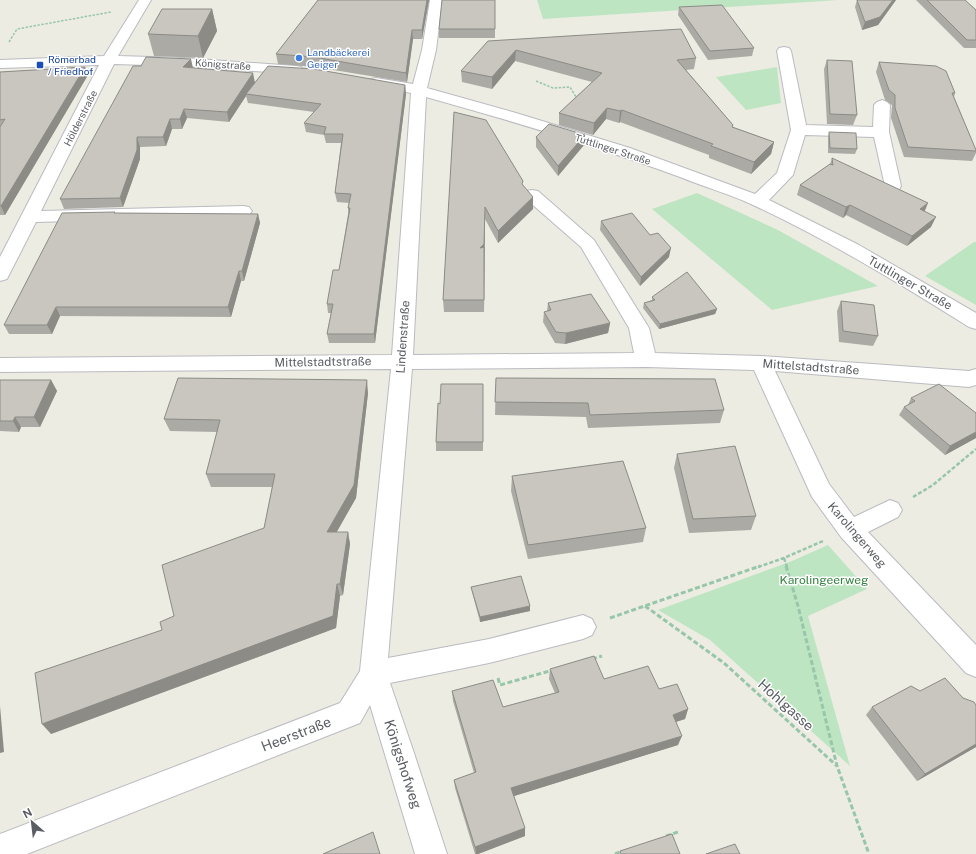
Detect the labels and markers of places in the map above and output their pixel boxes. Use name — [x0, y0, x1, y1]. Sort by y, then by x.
place label: Landbäckerei Geiger — [307, 46, 370, 70]
place label: Römerbad / Friedhof — [48, 53, 96, 77]
marker: Landbäckerei Geiger — [294, 53, 304, 63]
marker: Römerbad / Friedhof — [35, 60, 45, 70]

